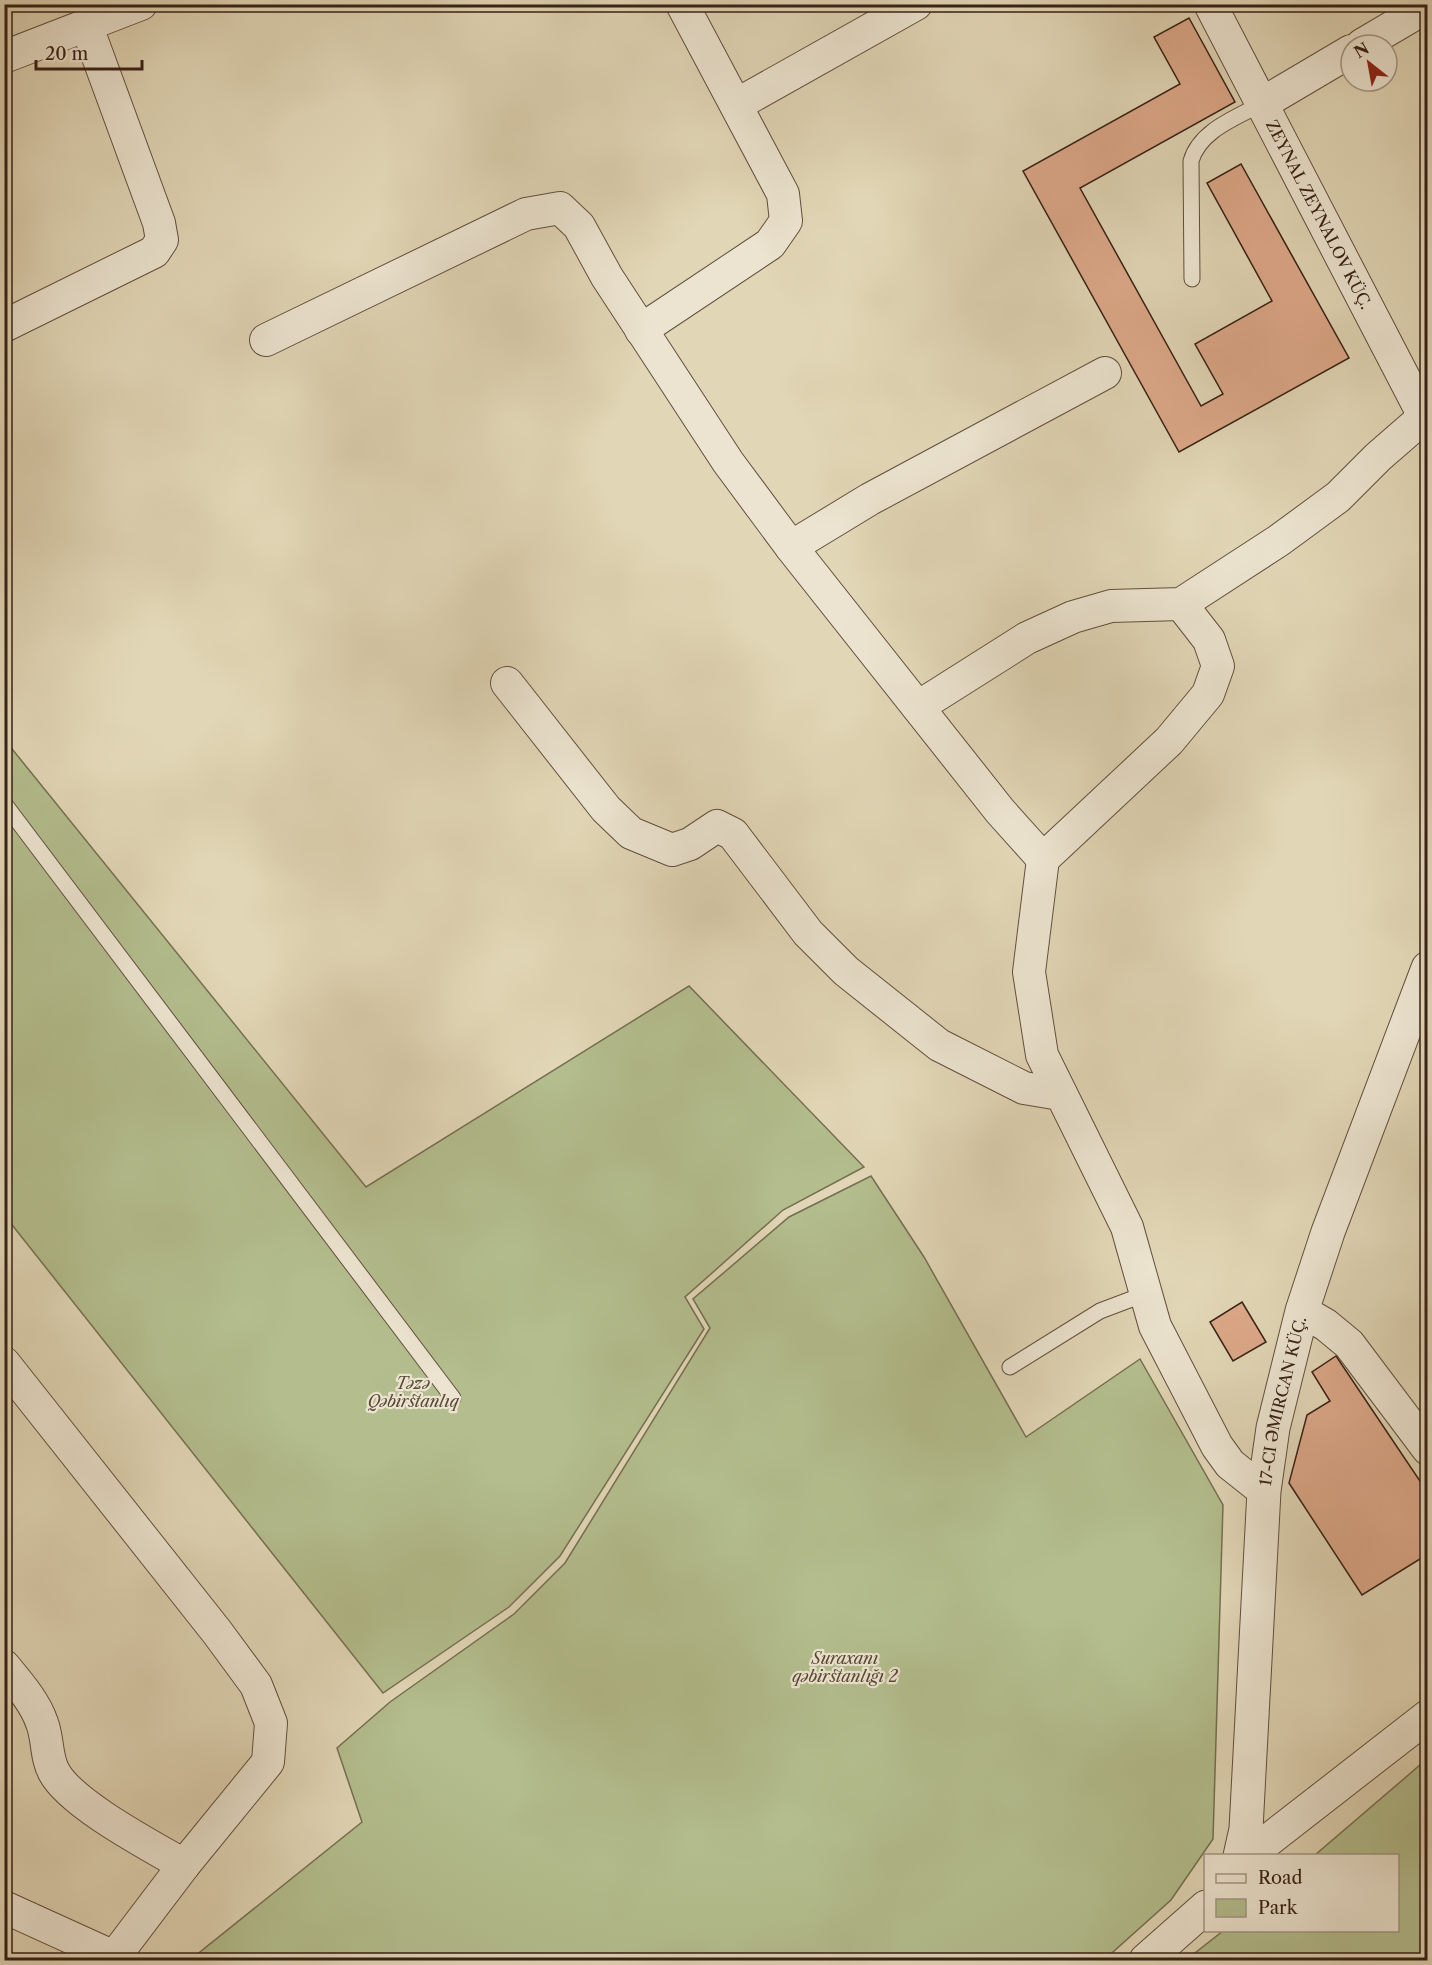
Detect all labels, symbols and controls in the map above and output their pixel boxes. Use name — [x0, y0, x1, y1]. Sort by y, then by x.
scale bar — [36, 33, 142, 71]
north arrow — [1339, 33, 1399, 93]
text: N — [1350, 38, 1372, 62]
text: 20 m — [45, 43, 89, 65]
street label: ZEYNAL ZEYNALOV KÜÇ. — [1262, 116, 1376, 312]
street label: 17-CI ƏMIRCAN KÜÇ. — [1255, 1314, 1310, 1487]
park label: Təzə Qəbirstanlıq — [367, 1373, 460, 1411]
park label: Suraxanı qəbirstanlığı 2 — [792, 1648, 898, 1686]
legend — [1204, 1854, 1399, 1932]
text: Road — [1258, 1867, 1303, 1889]
text: Park — [1258, 1897, 1299, 1919]

